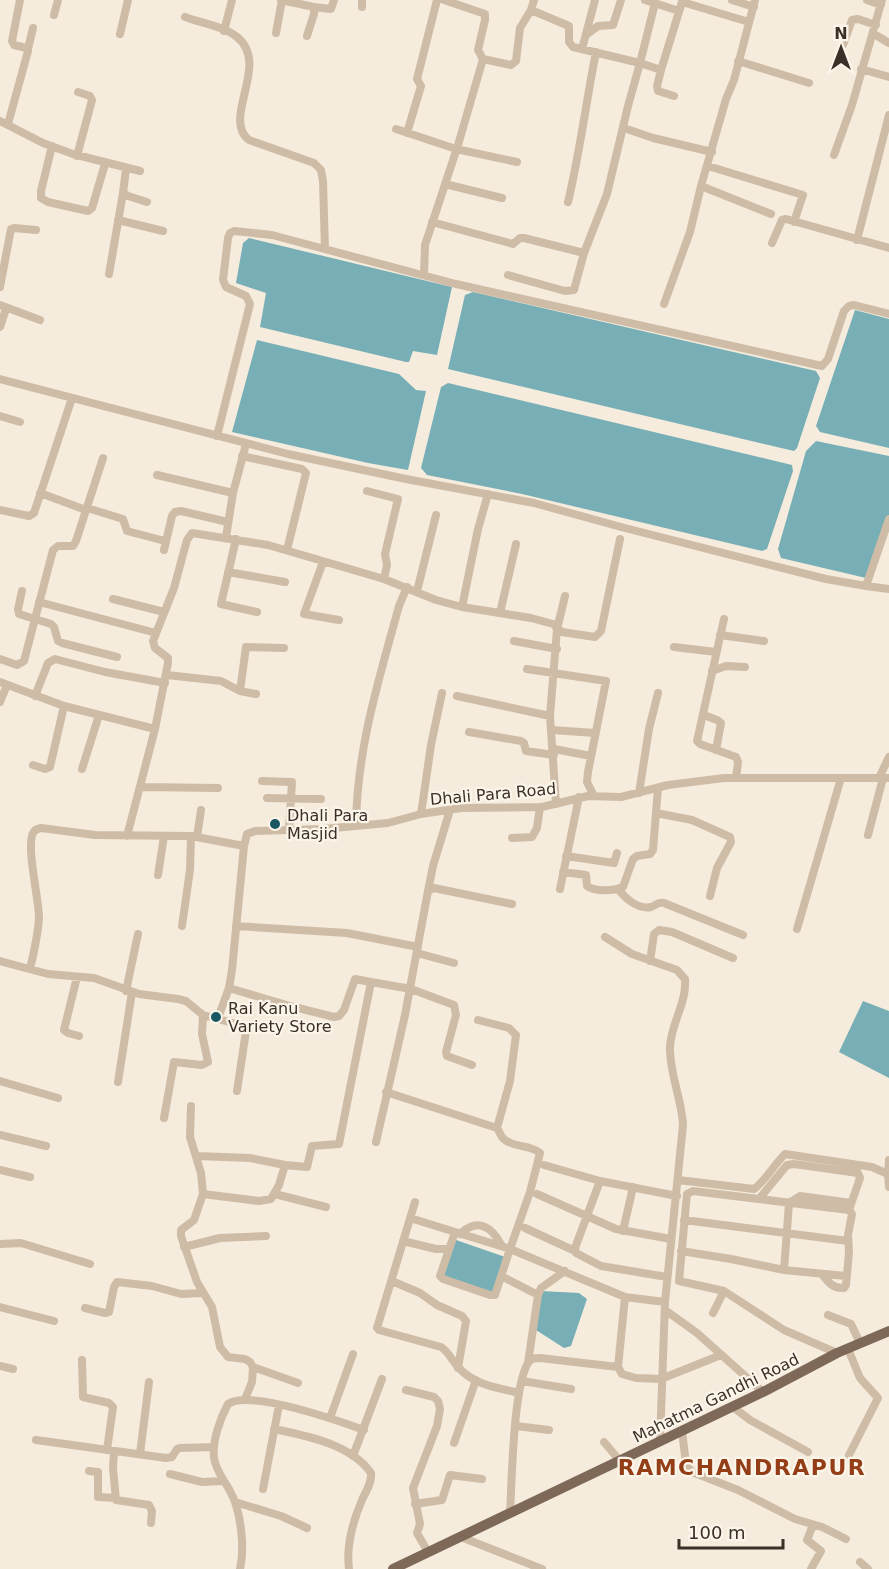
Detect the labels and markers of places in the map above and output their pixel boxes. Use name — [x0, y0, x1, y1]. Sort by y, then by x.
place label: Dhali Para Masjid — [287, 806, 368, 843]
marker: Dhali Para Masjid — [268, 817, 282, 831]
place label: Rai Kanu Variety Store — [228, 999, 332, 1036]
marker: Rai Kanu Variety Store — [209, 1010, 223, 1024]

